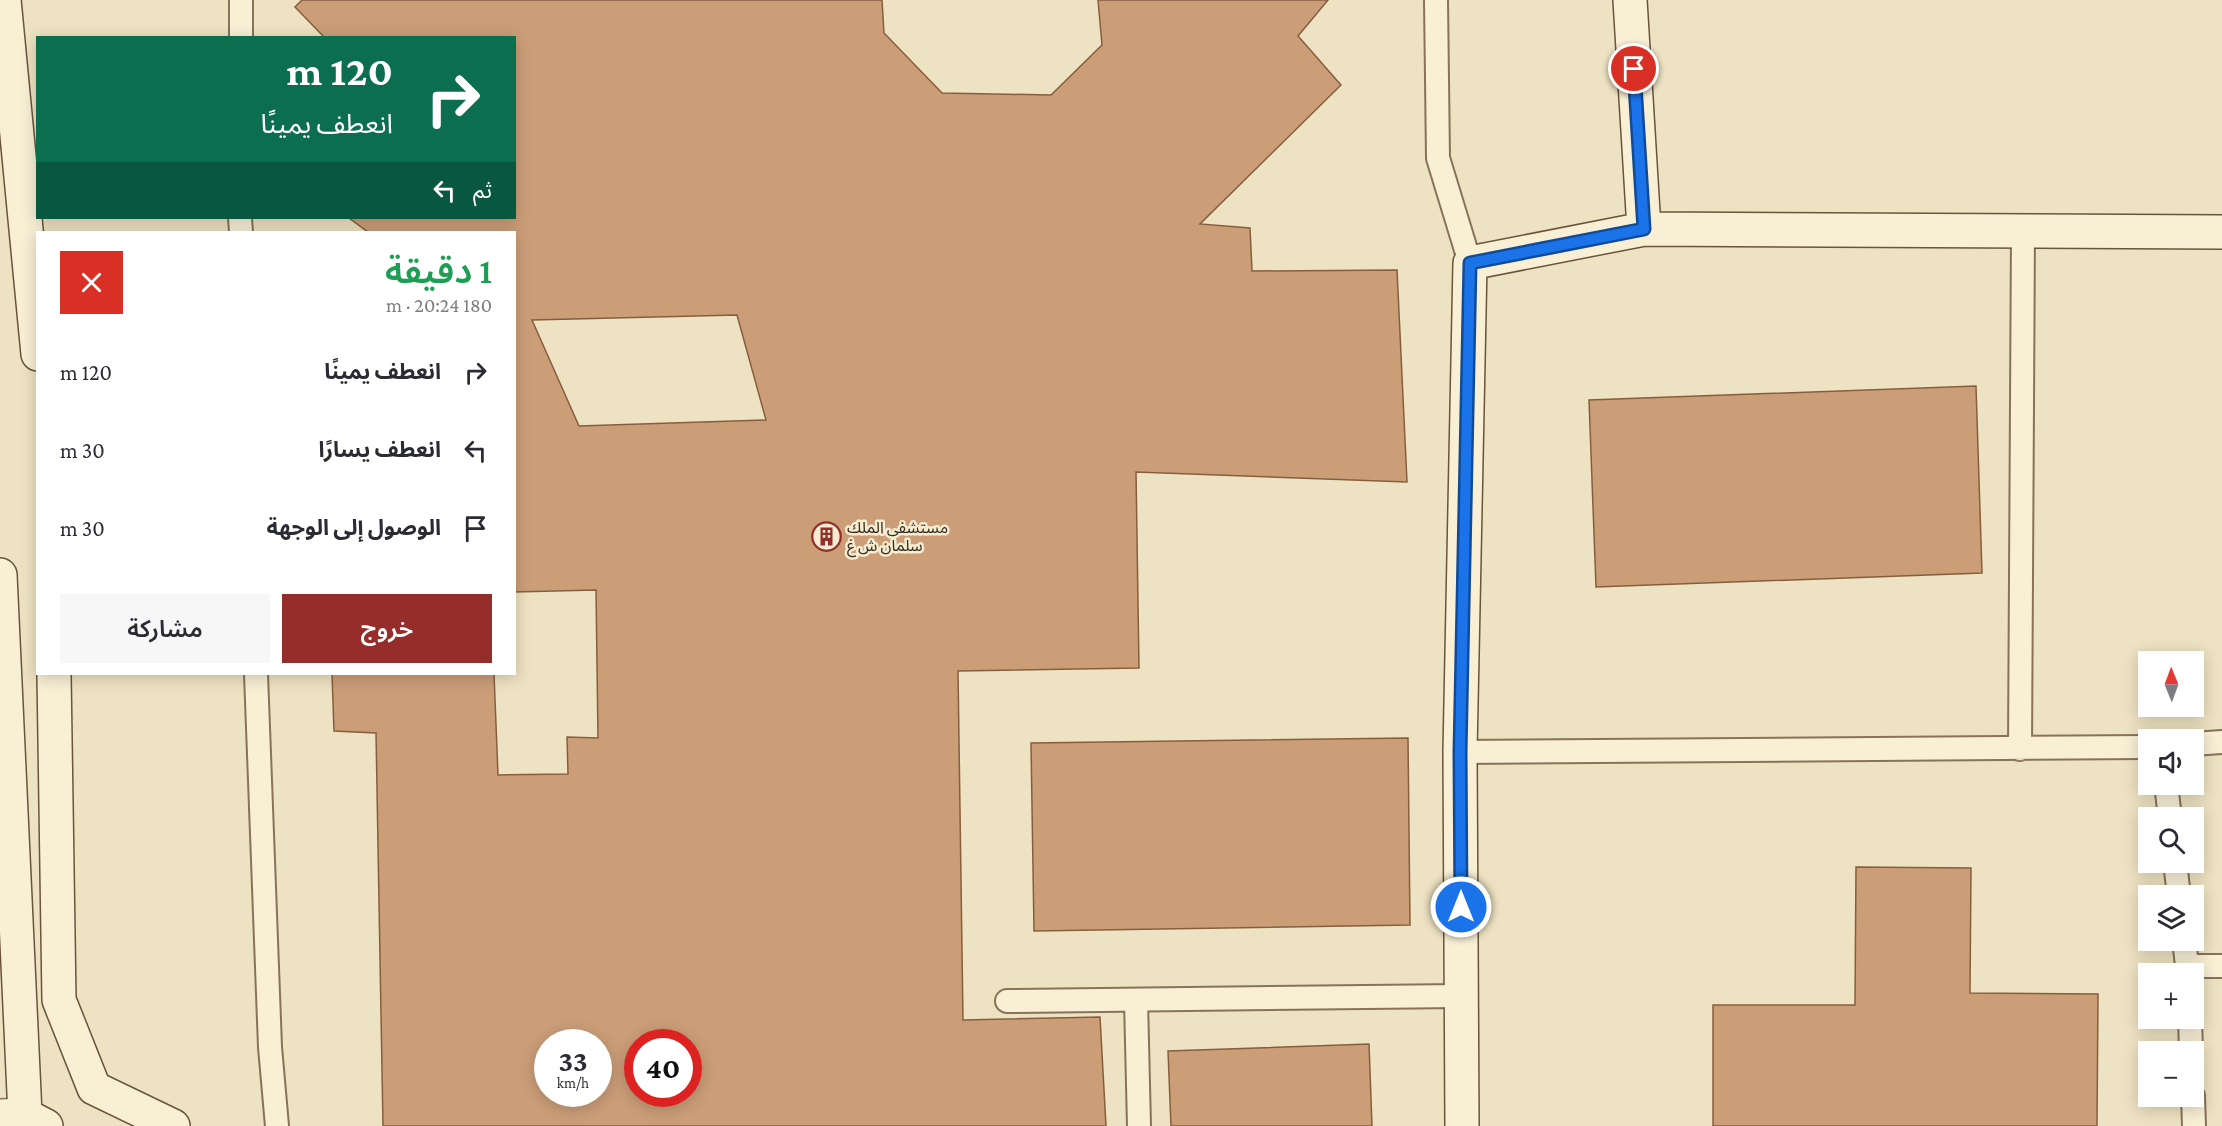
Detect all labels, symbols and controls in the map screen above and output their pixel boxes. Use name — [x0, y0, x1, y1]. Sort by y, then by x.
pin — [1608, 43, 1659, 94]
text: 120 m — [287, 47, 393, 94]
icon: arrive — [1617, 52, 1650, 85]
icon: right — [414, 60, 492, 138]
text: انعطف يمينًا — [260, 109, 393, 139]
icon: left — [428, 174, 461, 207]
text: ثم — [473, 178, 492, 203]
button: close — [60, 251, 123, 314]
text: 1 دقيقة — [385, 251, 492, 291]
text: 180 m · 20:24 — [386, 294, 492, 316]
icon: right — [459, 356, 492, 389]
text: انعطف يمينًا — [324, 359, 441, 384]
text: 120 m — [60, 360, 112, 385]
icon: left — [459, 434, 492, 467]
text: انعطف يسارًا — [319, 437, 441, 462]
text: 30 m — [60, 438, 105, 463]
icon: arrive — [459, 512, 492, 545]
text: الوصول إلى الوجهة — [266, 515, 441, 540]
text: 30 m — [60, 516, 105, 541]
place label: مستشفى الملك سلمان ش غ — [847, 519, 948, 558]
building icon: مستشفى الملك سلمان ش غ — [810, 520, 842, 552]
button: مشاركة — [60, 594, 270, 663]
button: خروج — [282, 594, 492, 663]
north arrow — [2138, 651, 2204, 717]
map controls — [2138, 651, 2204, 1107]
button: sound — [2138, 729, 2204, 795]
button: search — [2138, 807, 2204, 873]
position arrow — [1429, 875, 1493, 939]
button: layers — [2138, 885, 2204, 951]
button: + — [2138, 963, 2204, 1029]
speed limit sign: 40 — [624, 1029, 702, 1107]
button: − — [2138, 1041, 2204, 1107]
text: 33 — [558, 1044, 588, 1077]
text: km/h — [557, 1075, 589, 1091]

